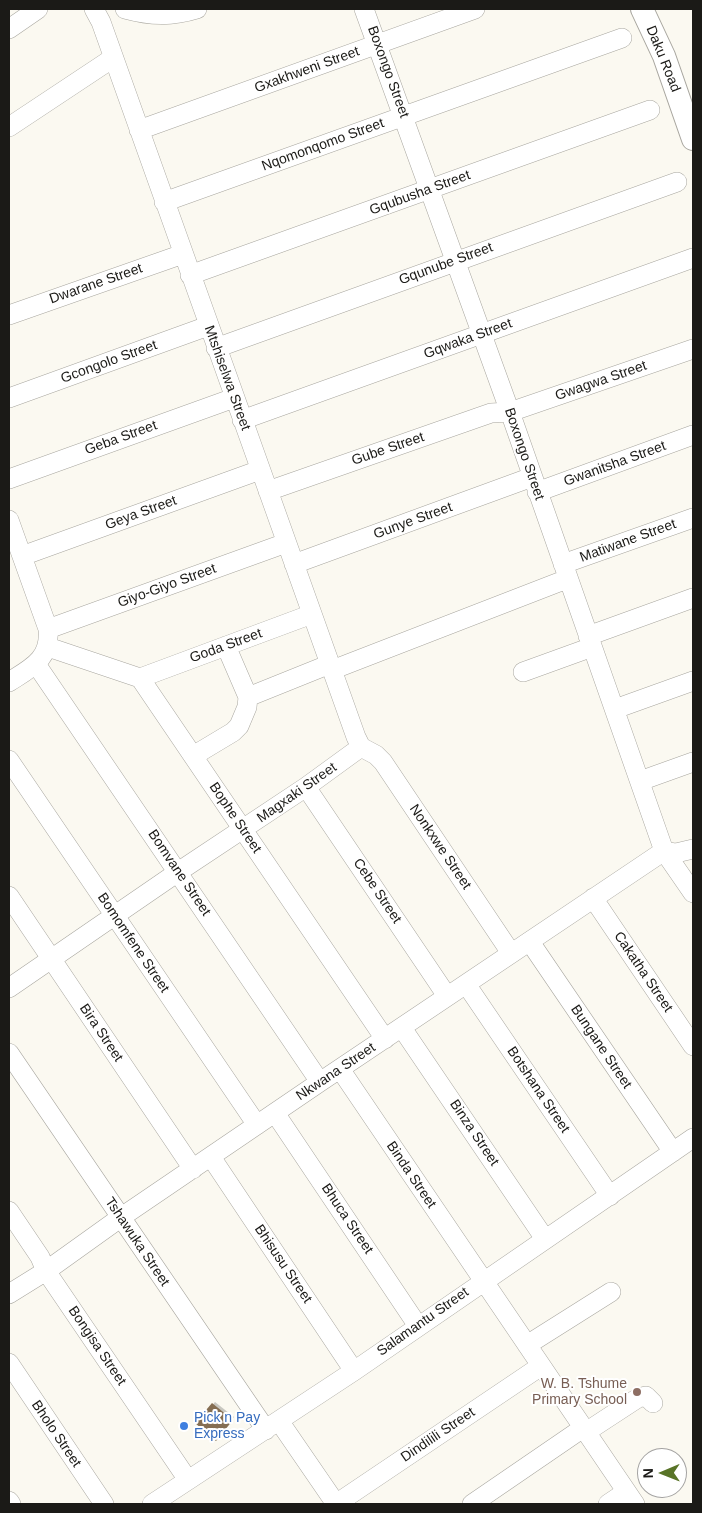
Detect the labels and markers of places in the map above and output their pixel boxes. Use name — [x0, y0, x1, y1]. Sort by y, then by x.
place label: W. B. Tshume Primary School — [532, 1376, 627, 1408]
marker: W. B. Tshume Primary School — [631, 1386, 643, 1398]
place label: Pick n Pay Express — [194, 1410, 260, 1442]
marker: Pick n Pay Express — [178, 1420, 190, 1432]

